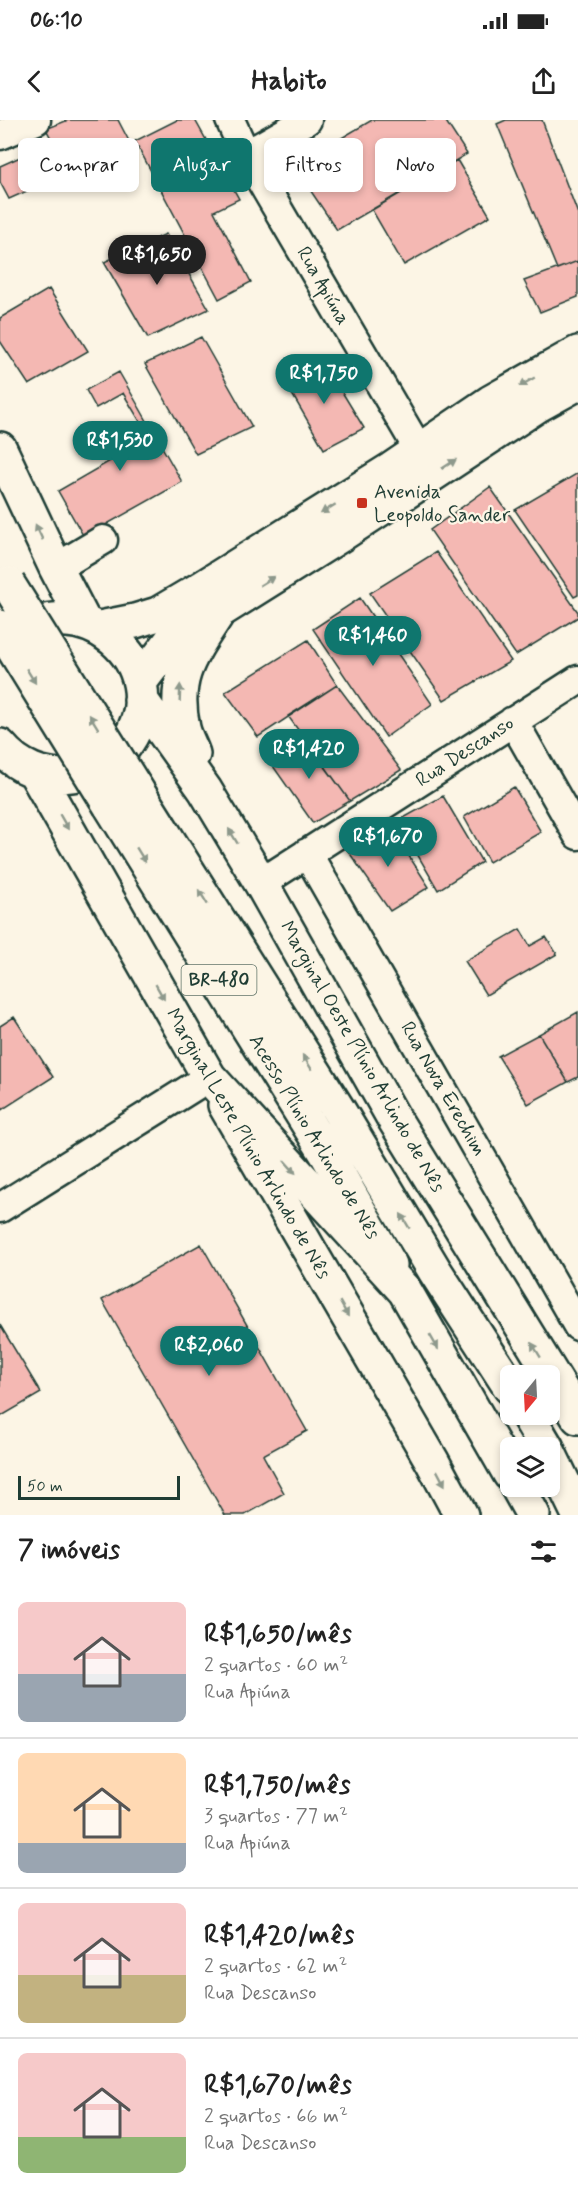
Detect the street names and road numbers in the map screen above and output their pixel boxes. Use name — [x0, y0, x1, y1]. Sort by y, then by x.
street label: Rua Apiúna — [289, 242, 356, 331]
street label: Rua Descanso — [411, 710, 519, 794]
street label: Marginal Oeste Plínio Arlindo de Nês — [272, 916, 451, 1198]
road number: BR-480 — [182, 965, 256, 995]
street label: Marginal Leste Plínio Arlindo de Nês — [158, 1004, 337, 1285]
street label: Rua Nova Erechim — [393, 1017, 493, 1161]
street label: Acesso Plínio Arlindo de Nês — [242, 1029, 386, 1245]

